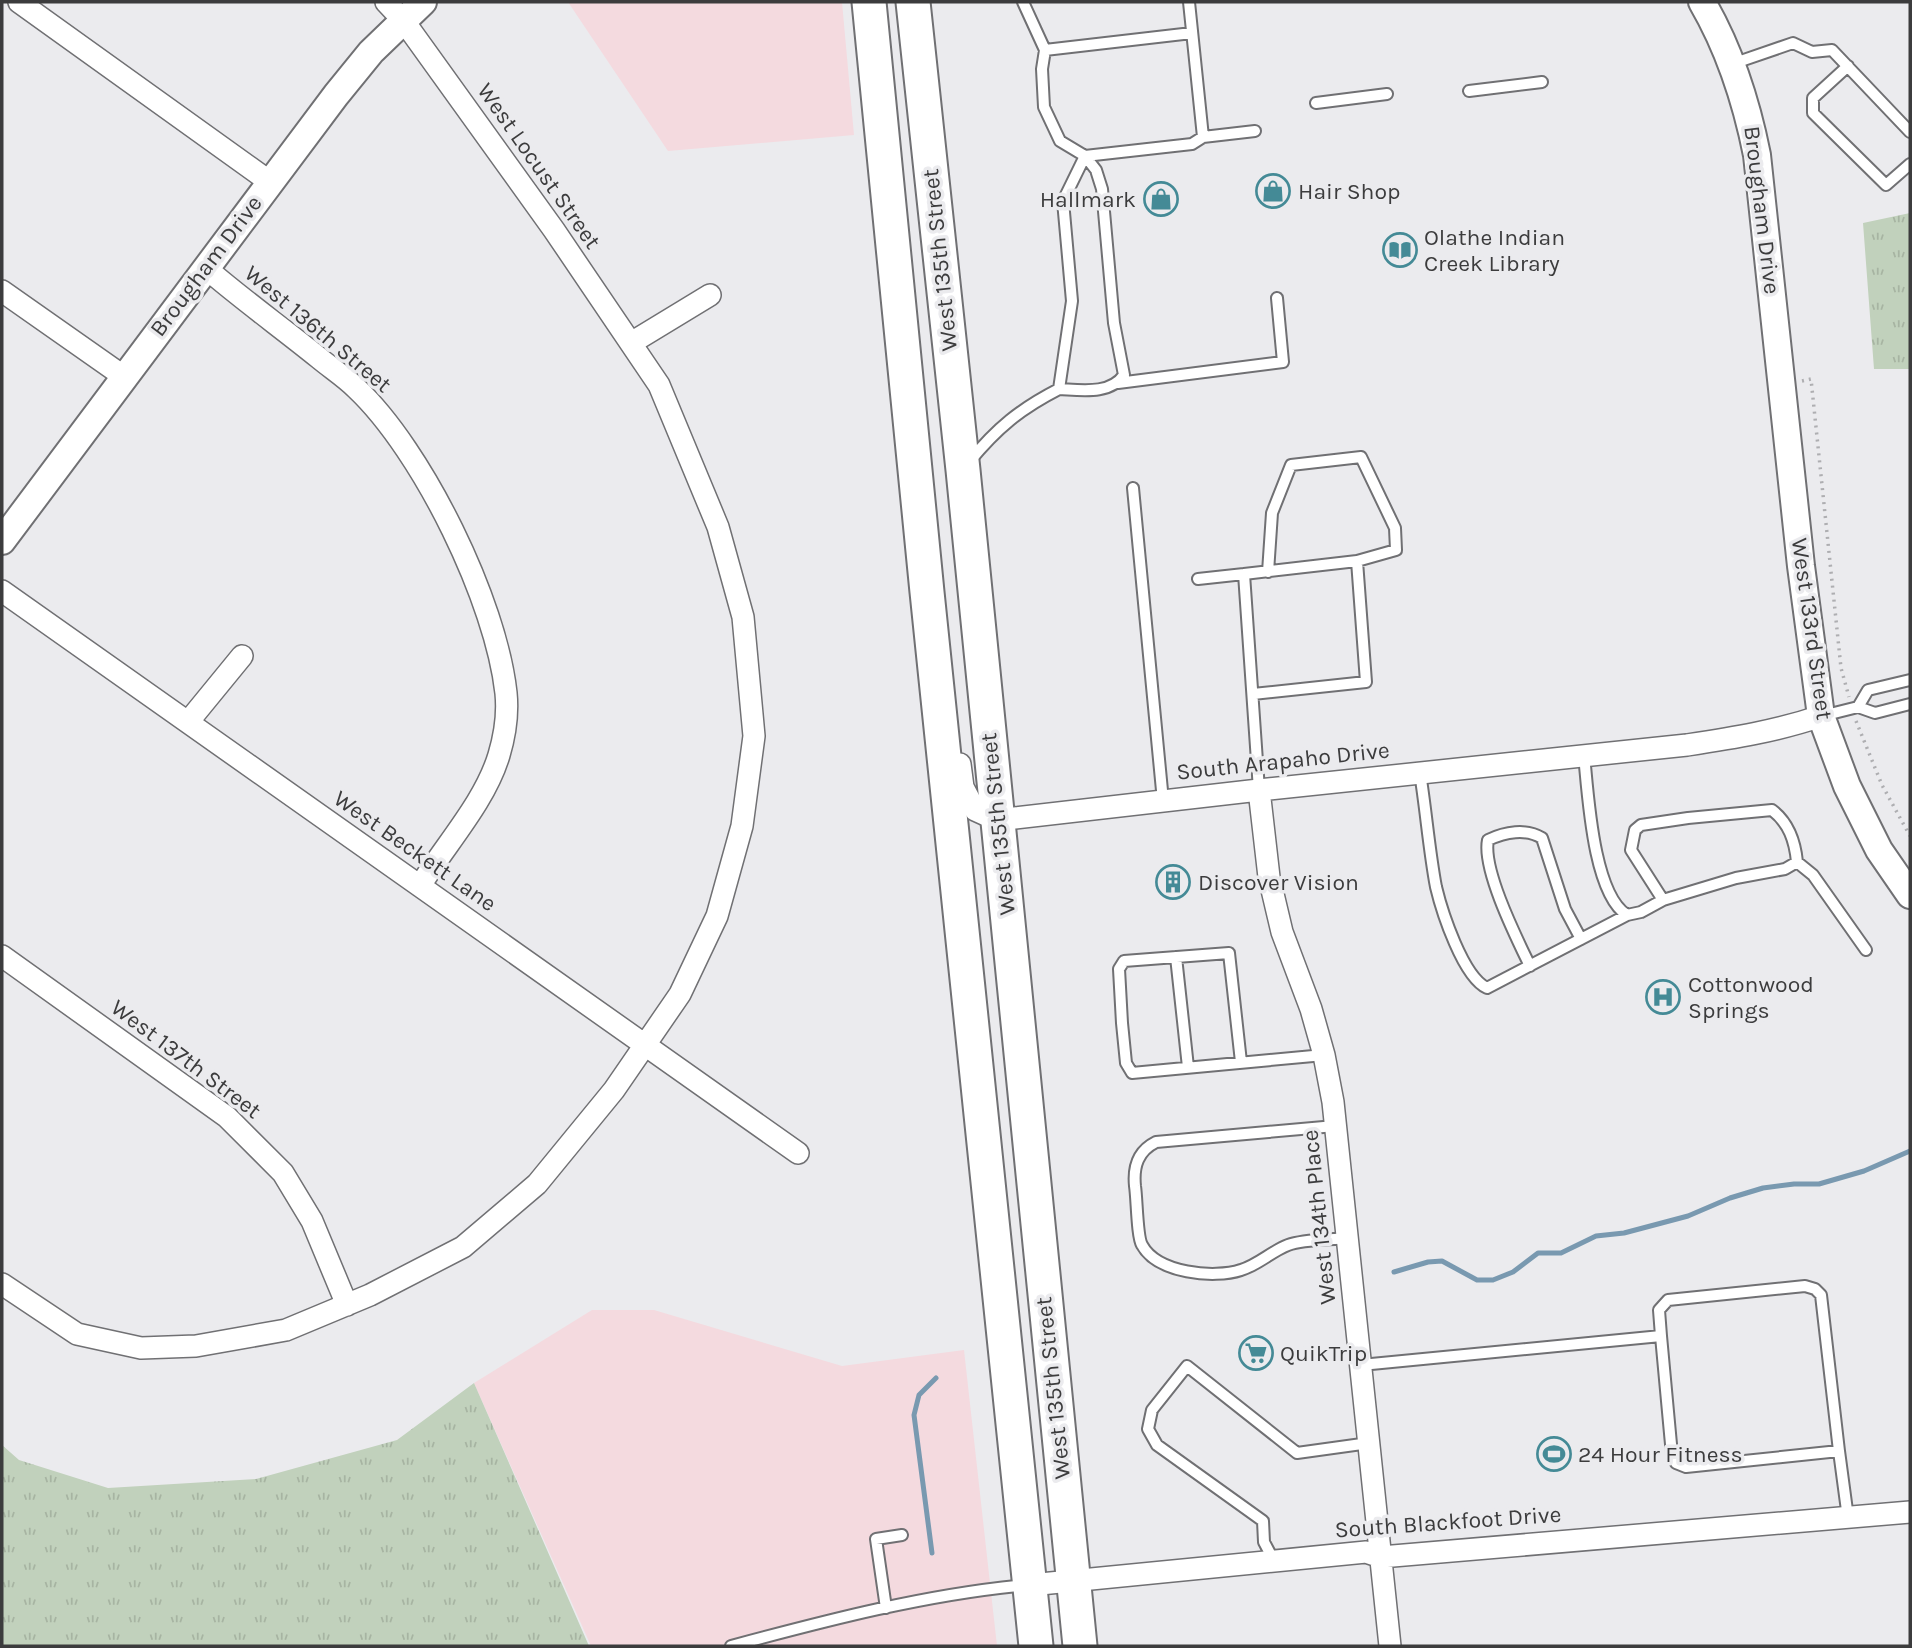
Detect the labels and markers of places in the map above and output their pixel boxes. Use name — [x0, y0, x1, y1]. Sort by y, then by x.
shop icon: Hair Shop — [1254, 172, 1292, 210]
place label: Hair Shop — [1298, 178, 1400, 205]
shop icon: Hallmark — [1142, 180, 1180, 218]
place label: Hallmark — [1040, 186, 1136, 213]
place label: Olathe Indian Creek Library — [1424, 224, 1565, 277]
library icon: Olathe Indian Creek Library — [1381, 231, 1419, 269]
building icon: Discover Vision — [1154, 863, 1192, 901]
place label: Discover Vision — [1198, 869, 1359, 896]
place label: Cottonwood Springs — [1688, 971, 1814, 1024]
hospital icon: Cottonwood Springs — [1644, 978, 1682, 1016]
supermarket icon: QuikTrip — [1237, 1334, 1275, 1372]
place label: QuikTrip — [1280, 1340, 1367, 1367]
sports icon: 24 Hour Fitness — [1535, 1435, 1573, 1473]
place label: 24 Hour Fitness — [1578, 1441, 1743, 1468]

